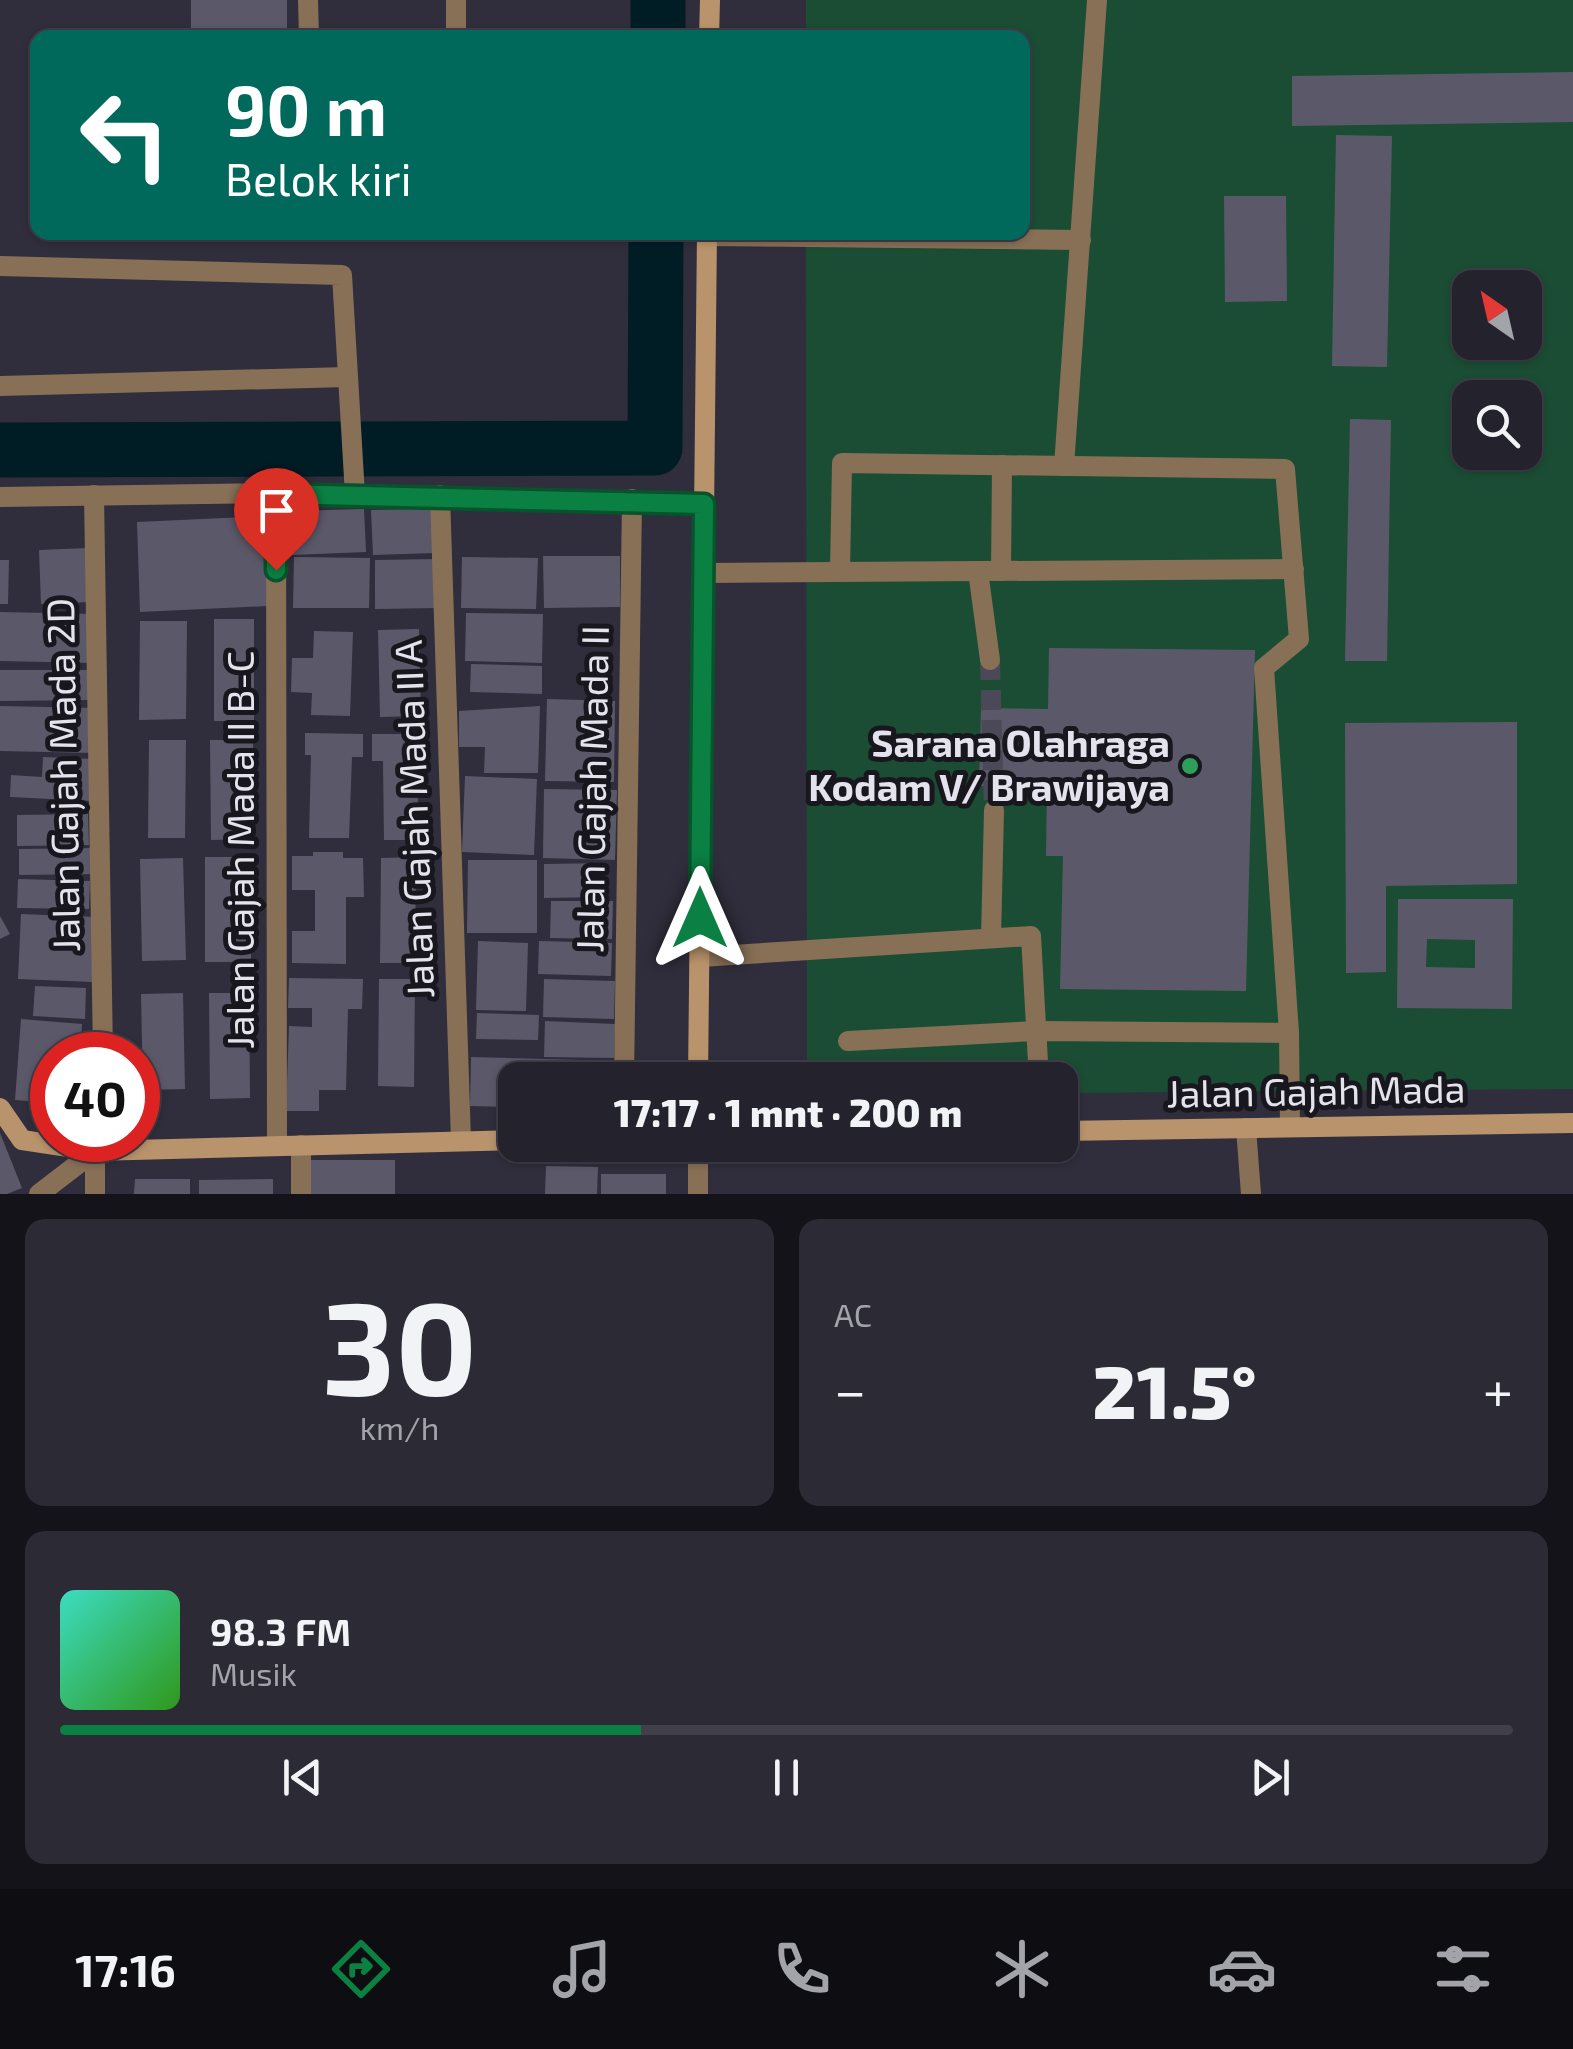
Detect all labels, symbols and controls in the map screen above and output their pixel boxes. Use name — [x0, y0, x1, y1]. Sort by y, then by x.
text: 90 m — [225, 66, 387, 150]
icon: left — [60, 70, 190, 200]
text: Belok kiri — [225, 151, 412, 205]
north arrow — [1452, 270, 1542, 360]
map controls — [1452, 270, 1542, 470]
button: search — [1452, 380, 1542, 470]
pin — [234, 468, 319, 571]
icon: arrive — [249, 483, 304, 538]
street label: Jalan Gajah Mada 2D — [36, 598, 88, 952]
street label: Jalan Gajah Mada II — [565, 625, 617, 953]
street label: Jalan Gajah Mada II A — [384, 639, 442, 999]
street label: Jalan Gajah Mada II B-C — [216, 651, 262, 1049]
place label: Sarana Olahraga Kodam V/ Brawijaya — [808, 719, 1170, 809]
marker: Sarana Olahraga Kodam V/ Brawijaya — [1179, 755, 1201, 777]
position arrow — [648, 866, 752, 970]
speed limit sign: 40 — [30, 1032, 160, 1162]
street label: Jalan Gajah Mada — [1166, 1064, 1466, 1116]
text: 17:17 · 1 mnt · 200 m — [614, 1089, 962, 1135]
text: 30 — [322, 1265, 477, 1421]
text: AC — [834, 1295, 872, 1333]
text: 21.5° — [1092, 1344, 1257, 1434]
text: − — [834, 1356, 866, 1422]
text: + — [1483, 1356, 1513, 1422]
text: km/h — [360, 1408, 439, 1446]
text: 98.3 FM — [210, 1608, 351, 1654]
text: Musik — [210, 1654, 297, 1692]
icon: previous — [275, 1750, 330, 1805]
icon: pause — [759, 1750, 814, 1805]
icon: next — [1243, 1750, 1298, 1805]
icon: directions — [326, 1934, 396, 2004]
icon: music — [547, 1934, 617, 2004]
icon: phone — [767, 1934, 837, 2004]
icon: climate — [987, 1934, 1057, 2004]
icon: car — [1207, 1934, 1277, 2004]
icon: filters — [1428, 1934, 1498, 2004]
text: 17:16 — [75, 1942, 176, 1996]

